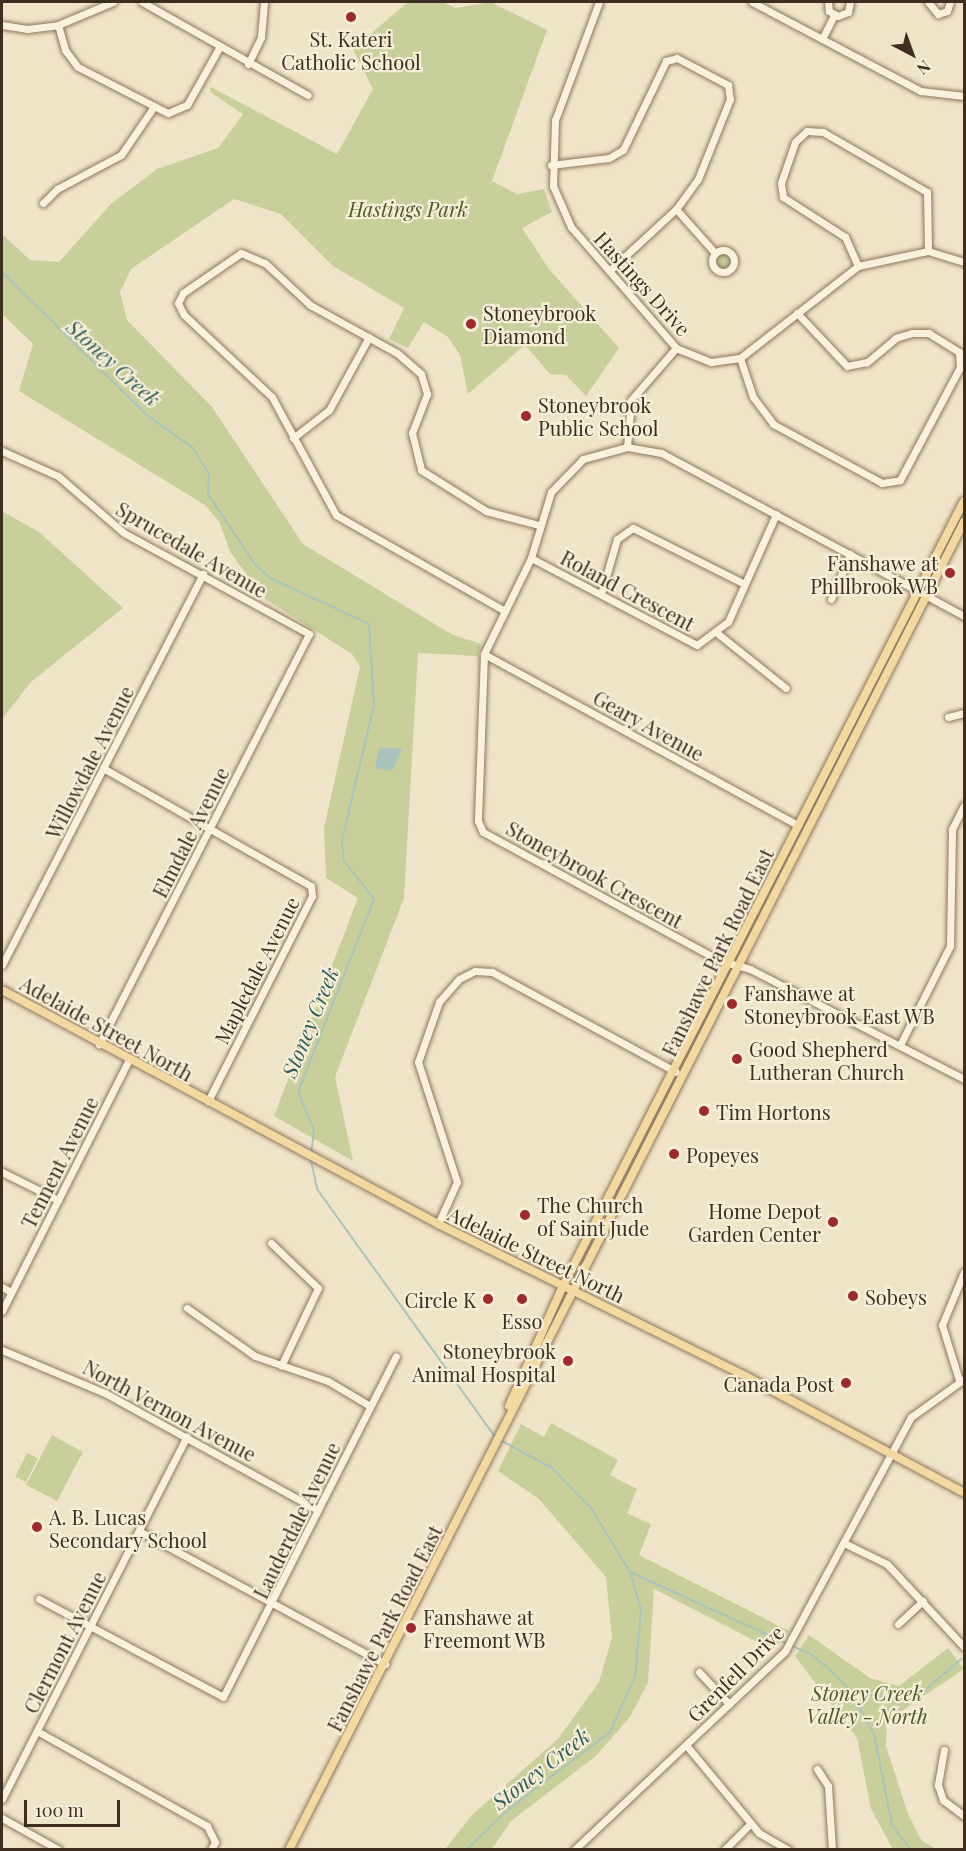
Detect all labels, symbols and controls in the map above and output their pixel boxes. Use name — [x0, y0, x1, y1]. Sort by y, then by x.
marker: St. Kateri Catholic School — [344, 10, 358, 24]
north arrow — [882, 24, 942, 84]
place label: St. Kateri Catholic School — [281, 27, 421, 74]
text: N — [913, 56, 935, 80]
park label: Hastings Park — [348, 196, 468, 220]
street label: Hastings Drive — [590, 226, 696, 340]
place label: Stoneybrook Diamond — [483, 300, 596, 347]
water label: Stoney Creek — [62, 314, 166, 410]
marker: Stoneybrook Diamond — [464, 317, 478, 331]
place label: Stoneybrook Public School — [538, 392, 658, 439]
marker: Stoneybrook Public School — [519, 409, 533, 423]
street label: Sprucedale Avenue — [112, 496, 272, 602]
street label: Roland Crescent — [557, 545, 699, 635]
place label: Fanshawe at Phillbrook WB — [809, 550, 938, 597]
marker: Fanshawe at Phillbrook WB — [943, 566, 957, 580]
street label: Willowdale Avenue — [40, 681, 138, 843]
street label: Geary Avenue — [589, 684, 709, 766]
street label: Elmdale Avenue — [147, 762, 233, 902]
street label: Stoneybrook Crescent — [502, 815, 688, 933]
street label: Fanshawe Park Road East — [656, 844, 778, 1060]
street label: Mapledale Avenue — [208, 892, 304, 1048]
water label: Stoney Creek — [275, 963, 343, 1081]
street label: Adelaide Street North — [16, 971, 198, 1085]
place label: Fanshawe at Stoneybrook East WB — [744, 981, 936, 1028]
marker: Fanshawe at Stoneybrook East WB — [725, 997, 739, 1011]
place label: Good Shepherd Lutheran Church — [749, 1036, 904, 1083]
marker: Good Shepherd Lutheran Church — [730, 1052, 744, 1066]
street label: Tennent Avenue — [15, 1092, 103, 1232]
place label: Tim Hortons — [716, 1099, 831, 1123]
marker: Tim Hortons — [697, 1104, 711, 1118]
place label: Popeyes — [686, 1142, 759, 1166]
marker: Popeyes — [667, 1147, 681, 1161]
place label: The Church of Saint Jude — [537, 1192, 650, 1239]
place label: Home Depot Garden Center — [688, 1198, 821, 1245]
street label: Adelaide Street North — [445, 1201, 629, 1307]
marker: The Church of Saint Jude — [518, 1208, 532, 1222]
marker: Home Depot Garden Center — [826, 1215, 840, 1229]
place label: Sobeys — [865, 1284, 927, 1308]
place label: Circle K — [404, 1287, 476, 1311]
marker: Sobeys — [846, 1289, 860, 1303]
marker: Circle K — [481, 1292, 495, 1306]
marker: Esso — [515, 1292, 529, 1306]
place label: Esso — [501, 1308, 543, 1332]
place label: Stoneybrook Animal Hospital — [412, 1338, 556, 1385]
street label: North Vernon Avenue — [79, 1354, 261, 1466]
marker: Stoneybrook Animal Hospital — [561, 1354, 575, 1368]
place label: Canada Post — [723, 1371, 834, 1395]
marker: Canada Post — [839, 1376, 853, 1390]
street label: Lauderdale Avenue — [248, 1438, 344, 1602]
place label: A. B. Lucas Secondary School — [49, 1504, 208, 1551]
marker: A. B. Lucas Secondary School — [30, 1520, 44, 1534]
street label: Fanshawe Park Road East — [321, 1521, 447, 1735]
street label: Clermont Avenue — [18, 1567, 110, 1717]
place label: Fanshawe at Freemont WB — [423, 1604, 546, 1651]
street label: Grenfell Drive — [682, 1620, 788, 1726]
marker: Fanshawe at Freemont WB — [404, 1621, 418, 1635]
park label: Stoney Creek Valley - North — [806, 1681, 928, 1728]
water label: Stoney Creek — [486, 1722, 594, 1814]
scale bar — [27, 1788, 123, 1826]
text: 100 m — [35, 1798, 84, 1822]

